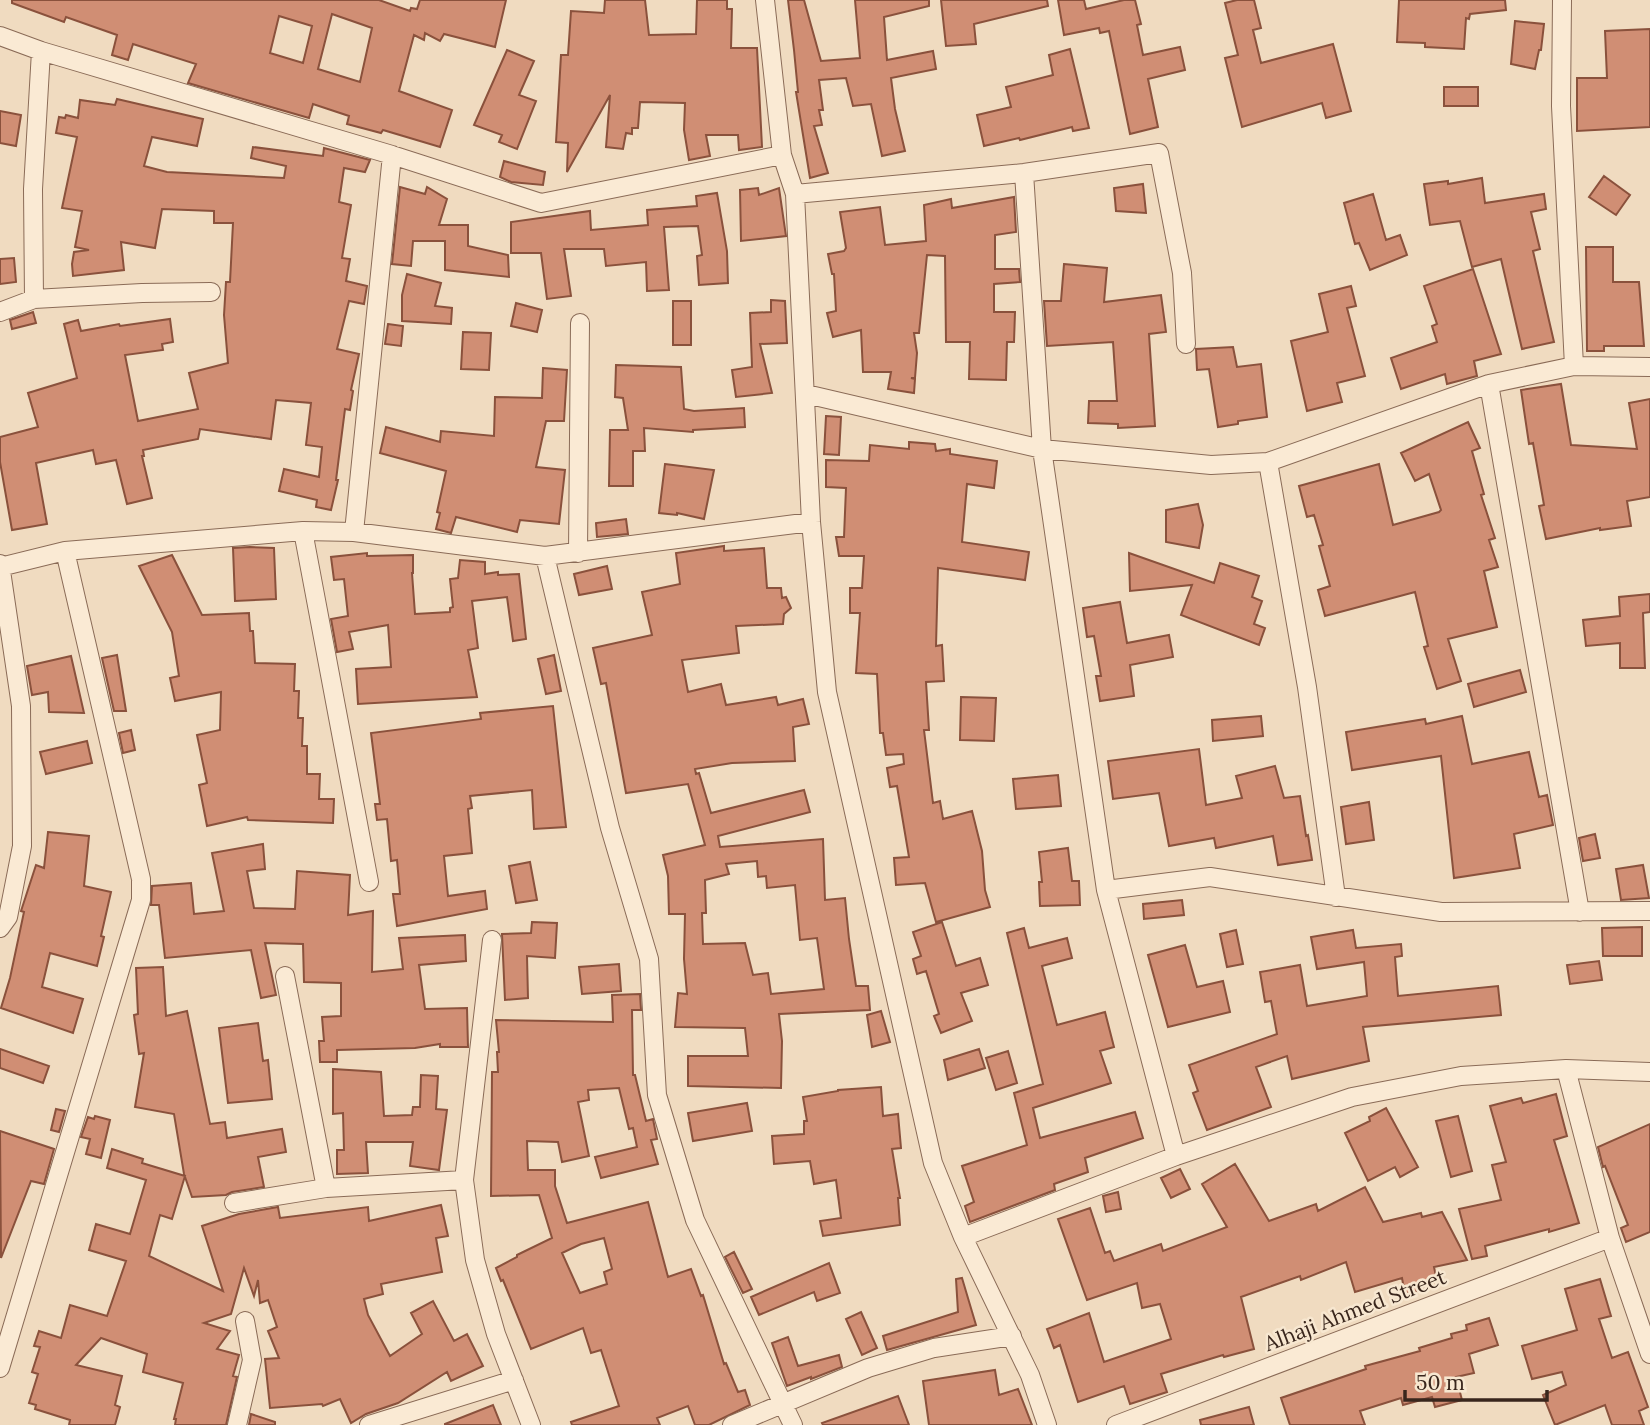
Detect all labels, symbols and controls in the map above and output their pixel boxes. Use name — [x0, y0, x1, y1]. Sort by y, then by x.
street label: Alhaji Ahmed Street — [1259, 1263, 1451, 1357]
scale bar — [1405, 1358, 1547, 1402]
text: 50 m — [1416, 1369, 1465, 1396]

